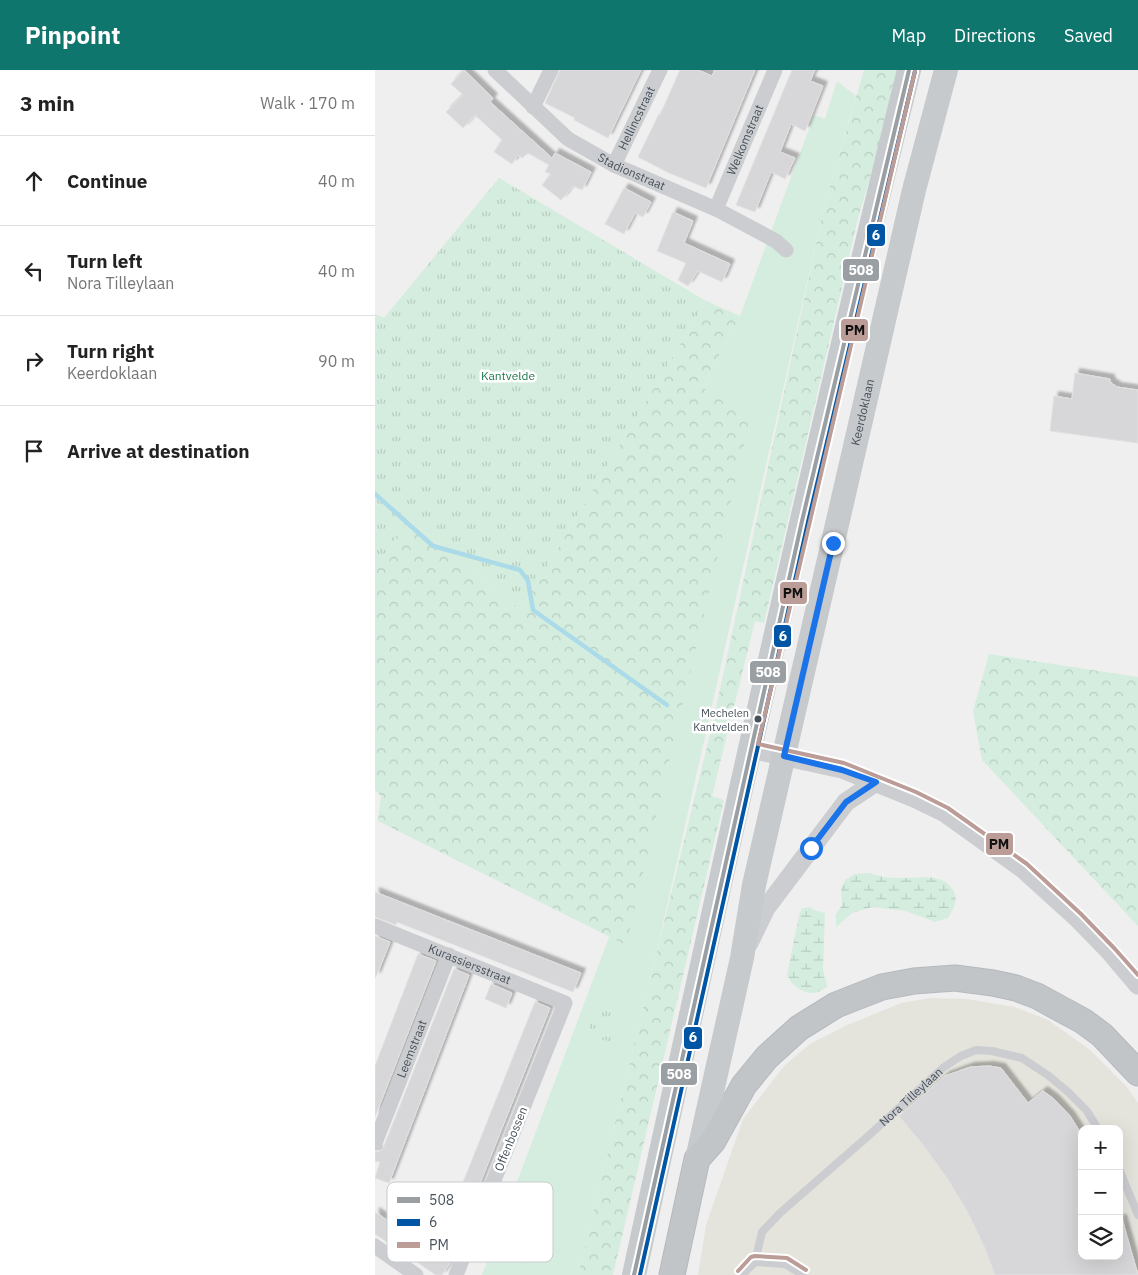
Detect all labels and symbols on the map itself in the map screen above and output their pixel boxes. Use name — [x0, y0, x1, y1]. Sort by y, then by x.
street label: Hellincstraat — [614, 84, 658, 152]
street label: Welkomstraat — [723, 102, 766, 177]
street label: Stadionstraat — [595, 149, 668, 193]
line badge: 6 — [866, 223, 886, 247]
text: 6 — [872, 226, 880, 244]
line badge: 508 — [842, 258, 880, 282]
text: 508 — [848, 261, 874, 279]
line badge: PM — [840, 318, 869, 342]
text: PM — [845, 321, 865, 339]
park label: Kantvelde — [481, 368, 535, 383]
street label: Keerdoklaan — [847, 377, 877, 447]
route end — [822, 532, 845, 555]
line badge: PM — [779, 581, 808, 605]
text: PM — [783, 584, 803, 602]
line badge: 6 — [773, 624, 792, 648]
text: 6 — [779, 627, 787, 645]
line badge: 508 — [749, 660, 787, 684]
text: 508 — [755, 663, 781, 681]
place label: Mechelen Kantvelden — [693, 706, 749, 734]
marker: Mechelen Kantvelden — [753, 714, 763, 724]
line badge: PM — [985, 832, 1014, 856]
text: PM — [989, 835, 1009, 853]
route start — [800, 837, 823, 860]
street label: Kurassiersstraat — [426, 940, 513, 987]
street label: Leemstraat — [393, 1018, 430, 1080]
line badge: 6 — [683, 1026, 703, 1050]
text: 6 — [689, 1028, 697, 1046]
line badge: 508 — [660, 1062, 698, 1086]
street label: Nora Tilleylaan — [876, 1064, 946, 1129]
text: 508 — [666, 1065, 692, 1083]
street label: Offenbossen — [491, 1104, 530, 1173]
legend — [387, 1182, 553, 1262]
text: 508 — [429, 1191, 454, 1209]
text: 6 — [429, 1213, 437, 1231]
text: PM — [429, 1236, 449, 1254]

